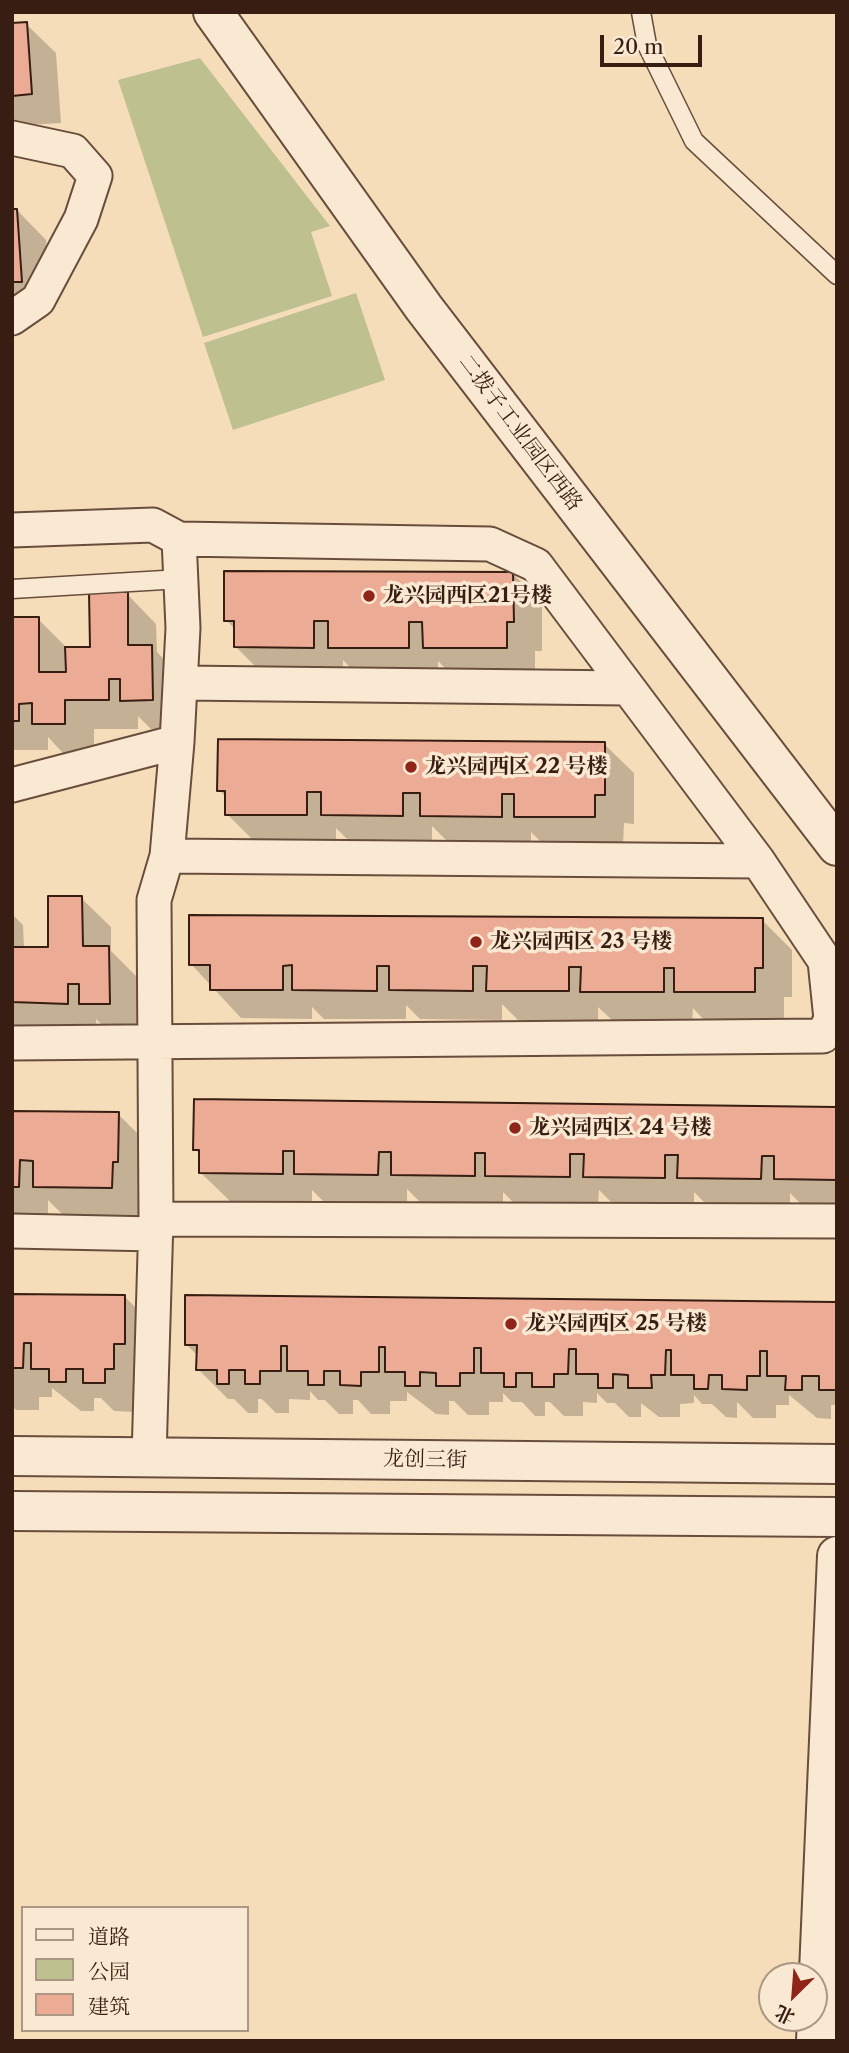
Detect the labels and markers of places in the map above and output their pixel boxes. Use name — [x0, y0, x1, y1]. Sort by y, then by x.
place label: 龙兴园西区21号楼 — [383, 583, 552, 609]
marker: 龙兴园西区21号楼 — [361, 588, 377, 604]
place label: 龙兴园西区 22 号楼 — [425, 754, 607, 780]
marker: 龙兴园西区 22 号楼 — [403, 759, 419, 775]
place label: 龙兴园西区 23 号楼 — [490, 929, 672, 955]
marker: 龙兴园西区 23 号楼 — [468, 934, 484, 950]
place label: 龙兴园西区 24 号楼 — [529, 1115, 711, 1141]
marker: 龙兴园西区 24 号楼 — [507, 1120, 523, 1136]
place label: 龙兴园西区 25 号楼 — [525, 1311, 707, 1337]
marker: 龙兴园西区 25 号楼 — [503, 1316, 519, 1332]

